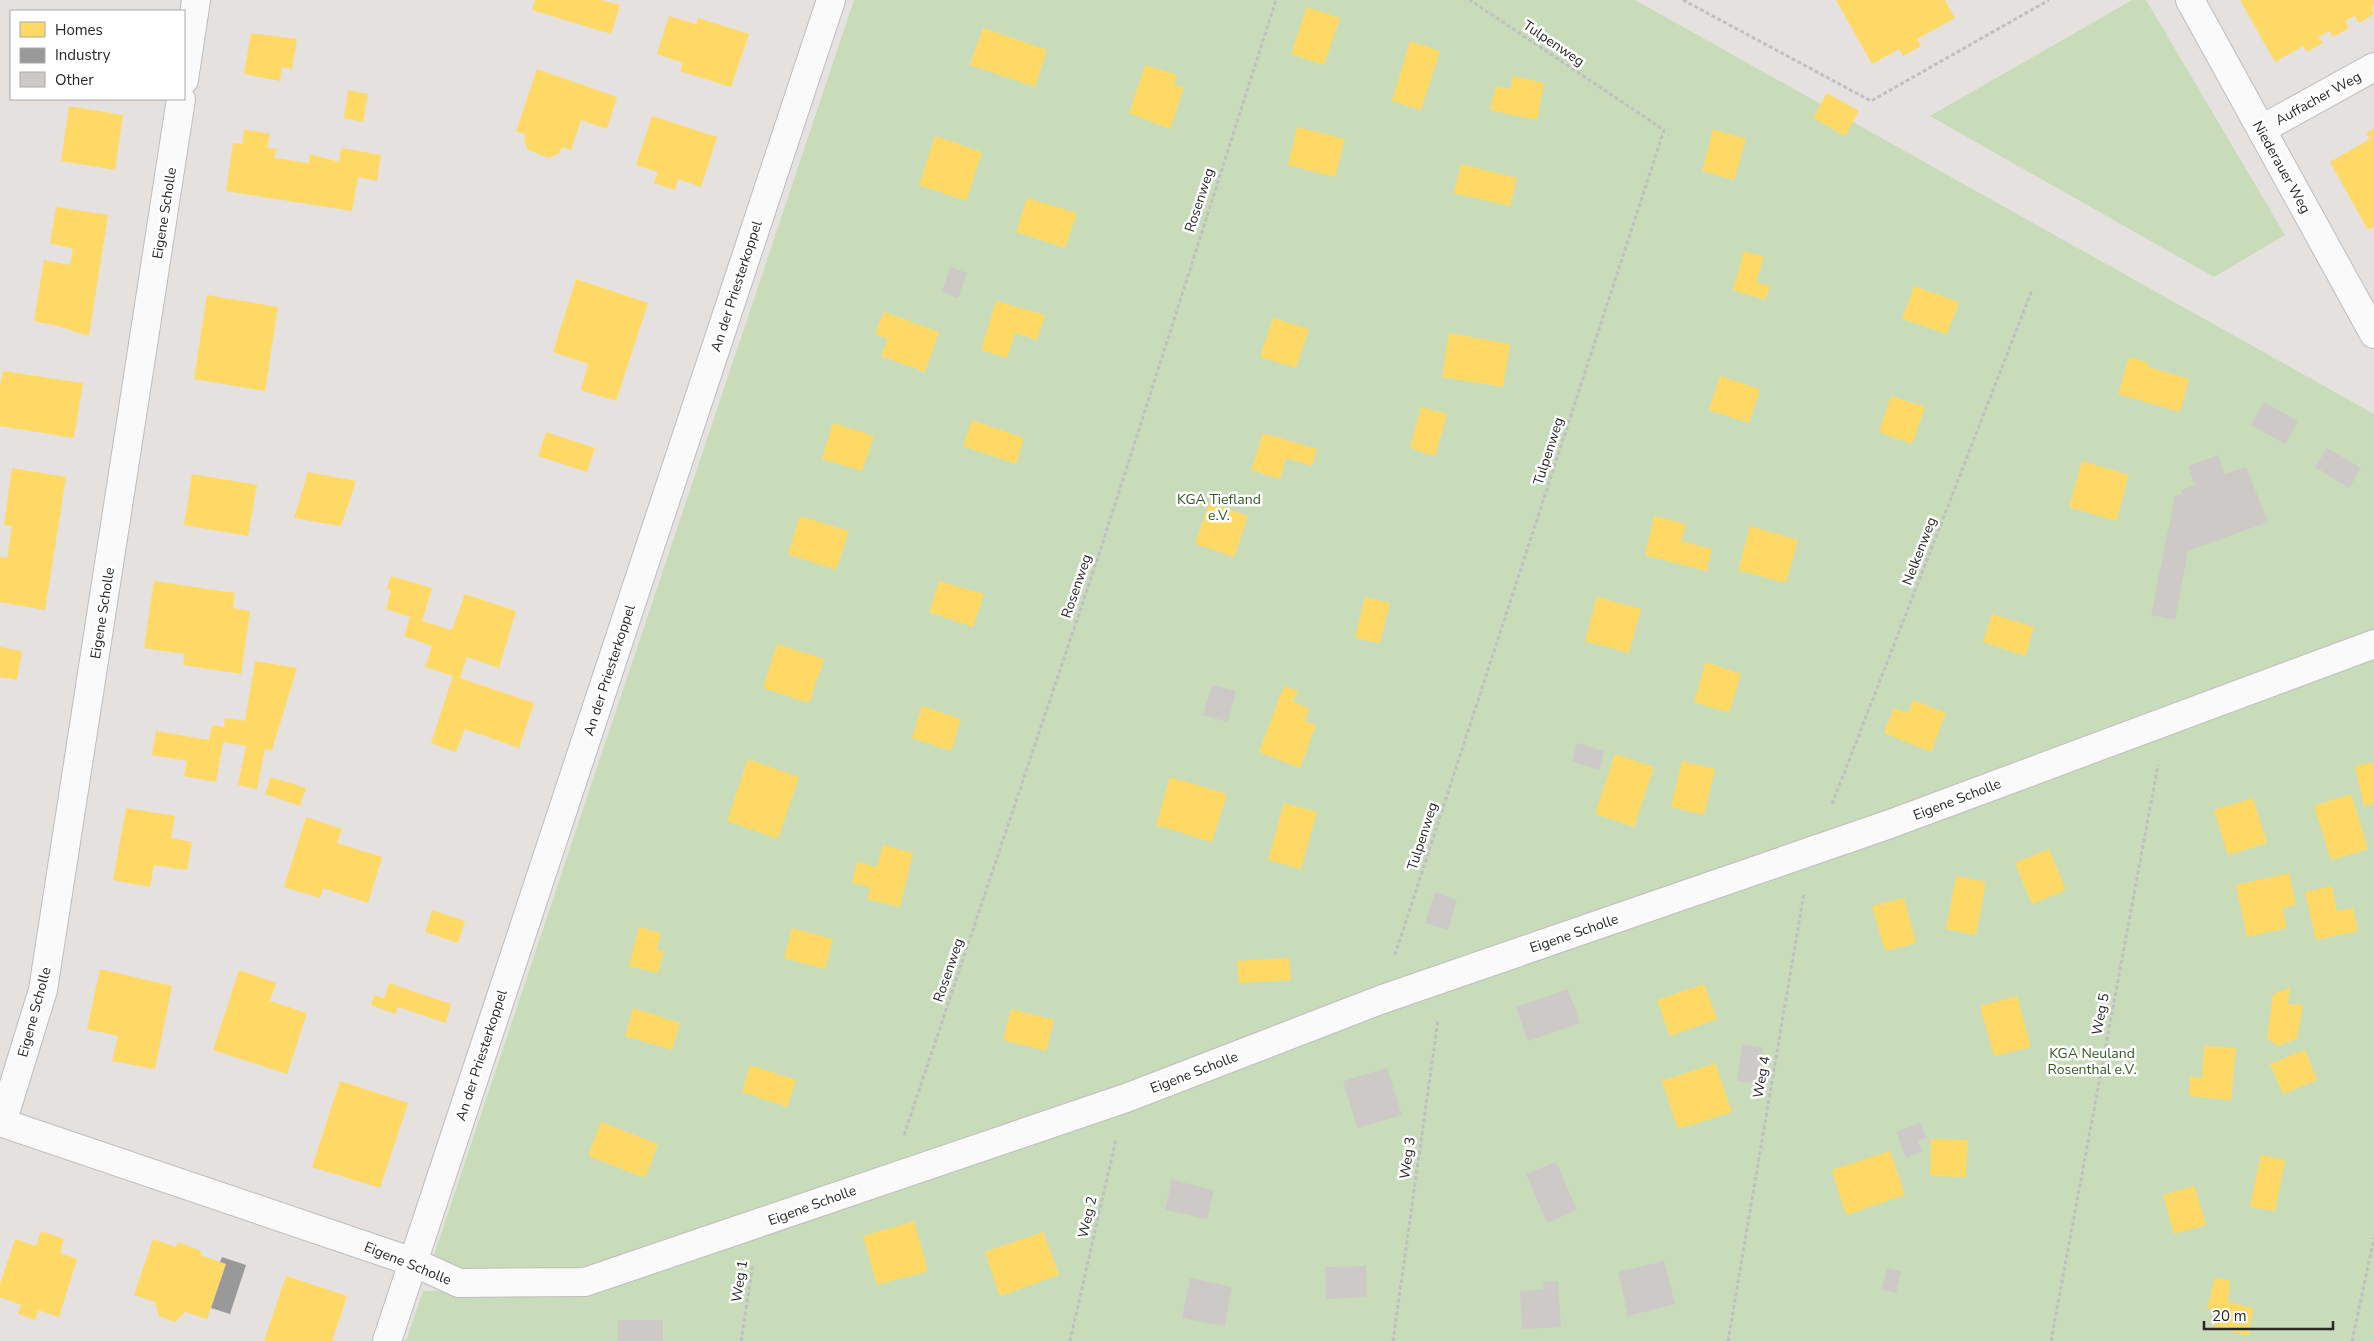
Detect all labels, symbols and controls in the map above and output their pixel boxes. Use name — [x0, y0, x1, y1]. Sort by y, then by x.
legend — [10, 10, 185, 100]
street label: Tulpenweg — [1519, 16, 1588, 71]
text: Homes — [55, 20, 103, 40]
text: Industry — [55, 45, 111, 65]
street label: Auffacher Weg — [2272, 67, 2365, 130]
text: Other — [55, 70, 94, 90]
street label: Niederauer Weg — [2248, 118, 2315, 217]
street label: Eigene Scholle — [148, 166, 181, 260]
street label: Rosenweg — [1180, 166, 1219, 235]
street label: An der Priesterkoppel — [706, 217, 767, 354]
street label: Tulpenweg — [1529, 415, 1568, 487]
park label: KGA Tiefland e.V. — [1177, 490, 1261, 525]
street label: Nelkenweg — [1898, 514, 1941, 588]
street label: Rosenweg — [1057, 552, 1096, 621]
street label: Eigene Scholle — [86, 566, 119, 660]
street label: An der Priesterkoppel — [579, 601, 640, 738]
street label: Eigene Scholle — [1911, 774, 2004, 825]
street label: Tulpenweg — [1403, 800, 1442, 872]
street label: Eigene Scholle — [1527, 909, 1621, 958]
street label: Rosenweg — [929, 936, 968, 1005]
street label: Eigene Scholle — [13, 965, 56, 1059]
street label: An der Priesterkoppel — [451, 986, 512, 1123]
street label: Weg 5 — [2087, 992, 2114, 1037]
park label: KGA Neuland Rosenthal e.V. — [2047, 1044, 2137, 1079]
street label: Eigene Scholle — [1148, 1047, 1241, 1098]
street label: Weg 4 — [1748, 1055, 1775, 1100]
street label: Weg 3 — [1395, 1136, 1420, 1180]
street label: Eigene Scholle — [765, 1181, 859, 1230]
street label: Weg 2 — [1073, 1194, 1101, 1240]
street label: Eigene Scholle — [361, 1237, 454, 1290]
street label: Weg 1 — [727, 1259, 752, 1303]
scale bar — [2204, 1298, 2333, 1330]
text: 20 m — [2212, 1306, 2247, 1326]

